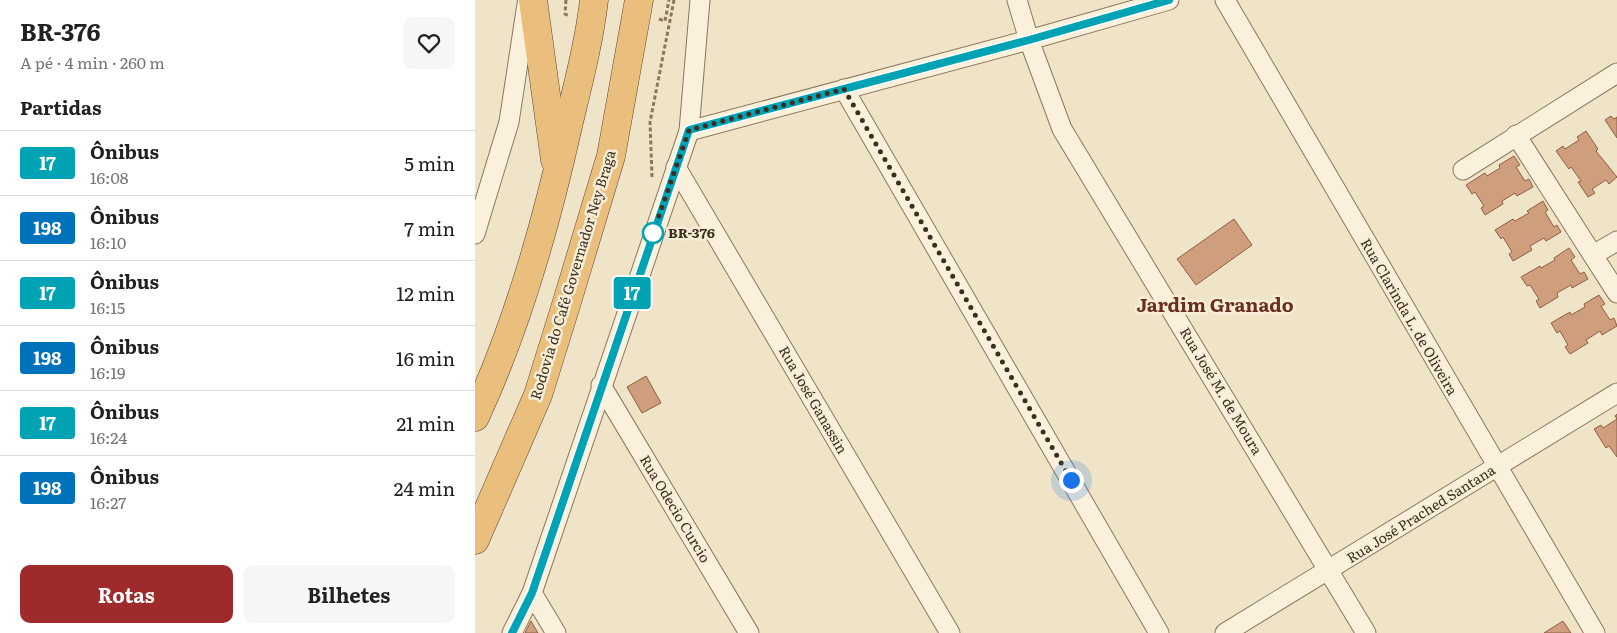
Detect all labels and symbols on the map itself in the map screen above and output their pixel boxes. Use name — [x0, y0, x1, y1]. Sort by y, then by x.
street label: Rodovia do Café Governador Ney Braga — [524, 147, 620, 402]
marker: BR-376 — [642, 222, 664, 244]
place label: BR-376 — [668, 222, 715, 242]
street label: Rua Clarinda L. de Oliveira — [1357, 234, 1463, 399]
line badge: 17 — [609, 277, 655, 309]
district label: Jardim Granado — [1136, 290, 1294, 318]
street label: Rua José M. de Moura — [1176, 323, 1268, 458]
street label: Rua José Ganassin — [775, 342, 853, 457]
street label: Rua Odecio Curcio — [636, 451, 716, 566]
street label: Rua José Prached Santana — [1342, 459, 1499, 567]
your location — [1059, 468, 1084, 493]

